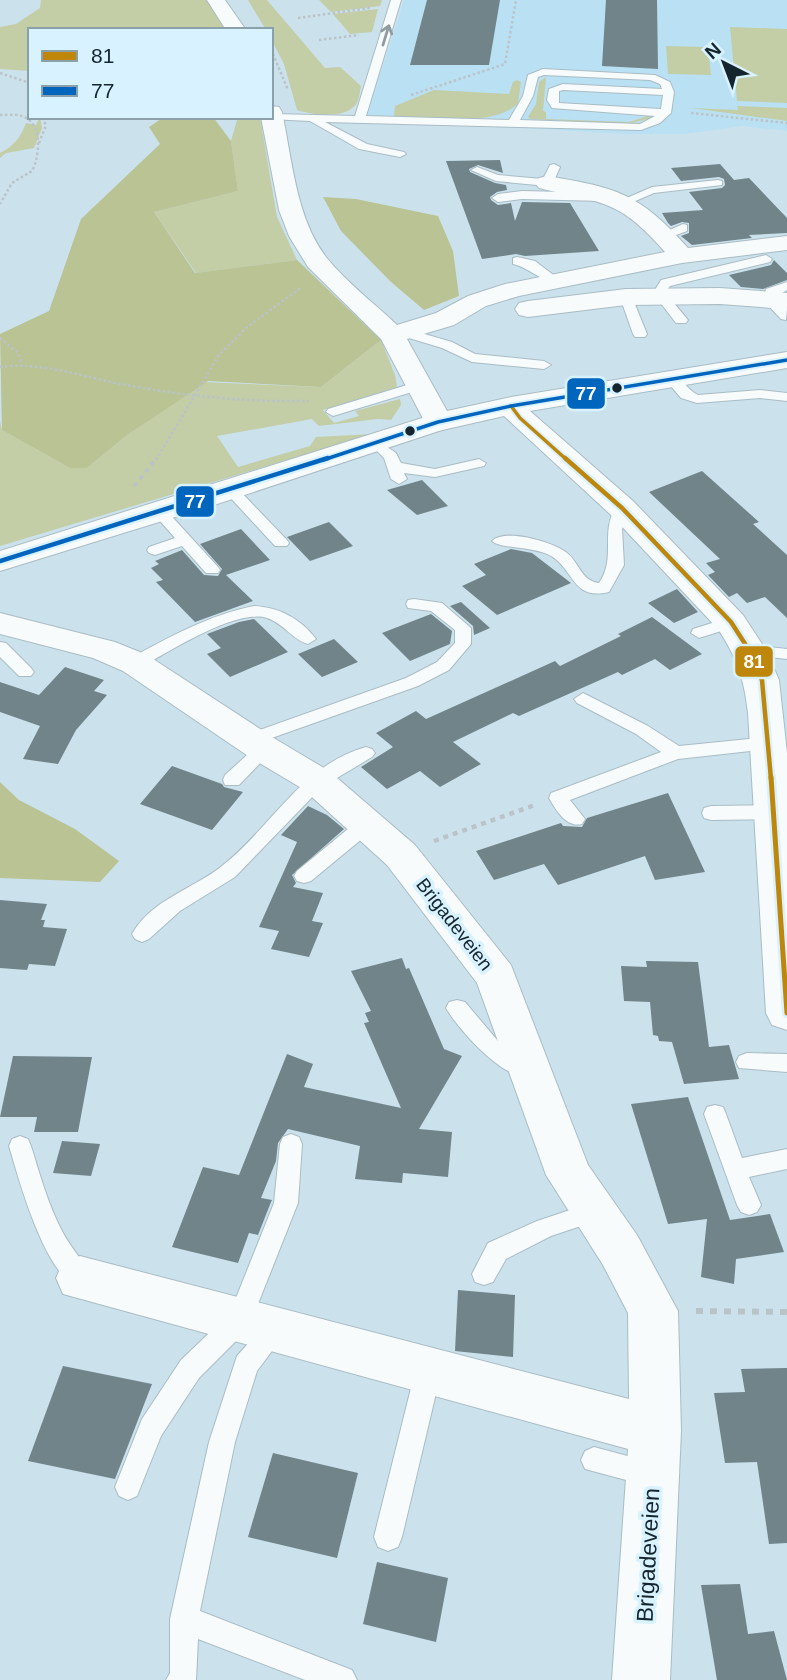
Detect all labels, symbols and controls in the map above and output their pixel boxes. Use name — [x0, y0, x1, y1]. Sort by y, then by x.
one-way arrow — [380, 24, 393, 46]
legend — [28, 28, 273, 119]
north arrow — [689, 28, 759, 98]
text: N — [701, 38, 725, 63]
text: 81 — [91, 44, 114, 67]
text: 77 — [91, 79, 114, 102]
line badge: 77 — [566, 377, 606, 410]
unlabelled marker — [610, 381, 624, 395]
text: 77 — [575, 383, 597, 404]
unlabelled marker — [403, 424, 417, 438]
line badge: 77 — [175, 485, 215, 518]
text: 77 — [184, 491, 206, 512]
line badge: 81 — [734, 645, 774, 678]
text: 81 — [743, 651, 765, 672]
street label: Brigadeveien — [412, 874, 497, 974]
street label: Brigadeveien — [632, 1487, 664, 1623]

